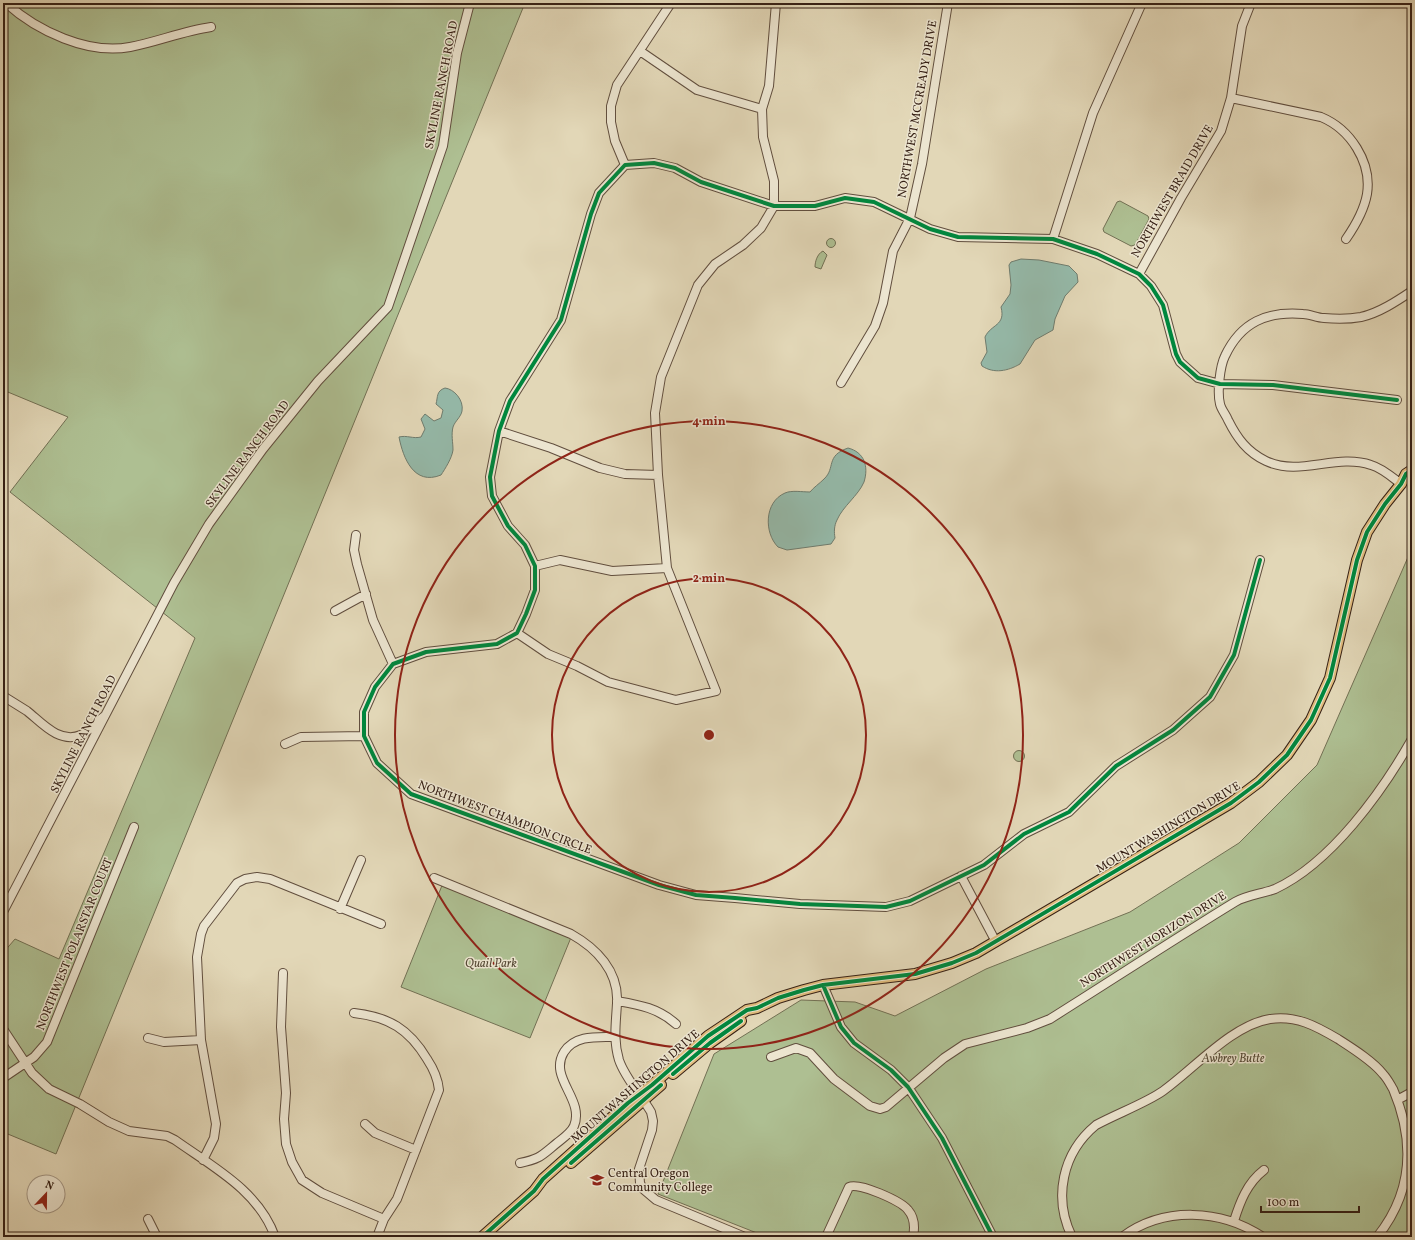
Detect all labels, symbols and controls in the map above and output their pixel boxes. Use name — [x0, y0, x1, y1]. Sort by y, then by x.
street label: SKYLINE RANCH ROAD — [422, 19, 462, 151]
street label: NORTHWEST MCCREADY DRIVE — [894, 19, 942, 199]
street label: NORTHWEST BRAID DRIVE — [1128, 122, 1218, 261]
street label: SKYLINE RANCH ROAD — [202, 397, 294, 512]
text: 4 min — [692, 414, 726, 430]
text: 2 min — [693, 571, 725, 587]
street label: SKYLINE RANCH ROAD — [47, 672, 121, 796]
centre of rings — [702, 728, 716, 742]
street label: NORTHWEST CHAMPION CIRCLE — [415, 777, 594, 859]
street label: MOUNT WASHINGTON DRIVE — [1093, 778, 1244, 877]
street label: NORTHWEST POLARSTAR COURT — [33, 856, 117, 1033]
street label: NORTHWEST HORIZON DRIVE — [1077, 888, 1230, 992]
park label: Quail Park — [465, 956, 517, 972]
street label: MOUNT WASHINGTON DRIVE — [568, 1026, 703, 1147]
park label: Awbrey Butte — [1201, 1051, 1265, 1067]
place label: Central Oregon Community College — [608, 1166, 713, 1196]
school or university icon: Central Oregon Community College — [589, 1172, 605, 1188]
north arrow — [26, 1174, 66, 1214]
text: N — [43, 1178, 56, 1195]
scale bar — [1261, 1188, 1359, 1214]
text: 100 m — [1267, 1195, 1300, 1211]

